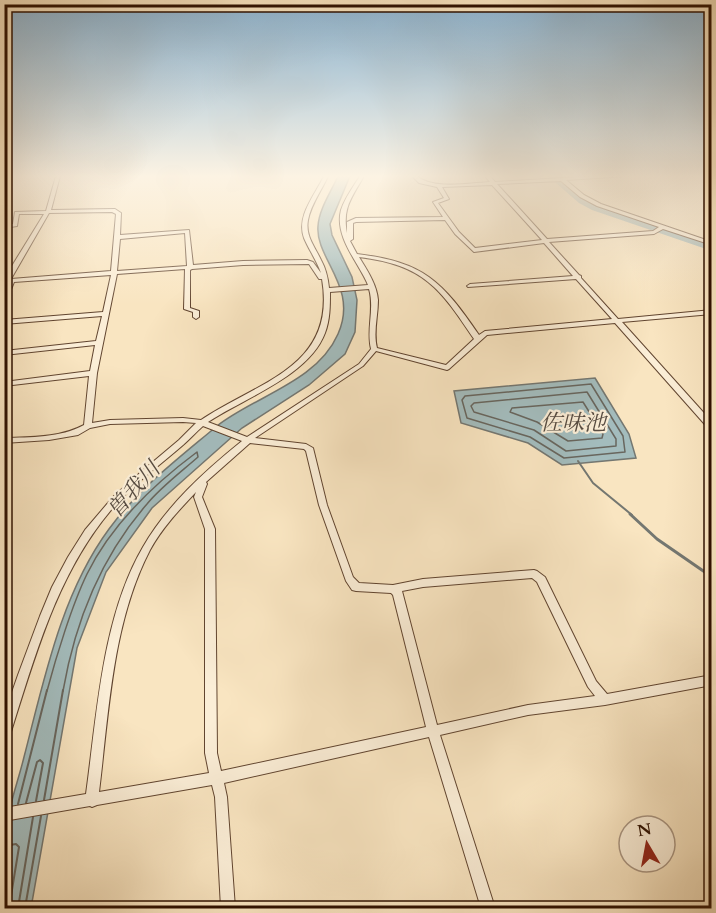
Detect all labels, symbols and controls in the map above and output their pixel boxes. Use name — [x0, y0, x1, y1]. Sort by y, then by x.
water label: 佐味池 — [540, 408, 609, 438]
water label: 曽我川 — [101, 454, 168, 524]
north arrow — [617, 814, 677, 874]
text: N — [636, 818, 653, 842]

